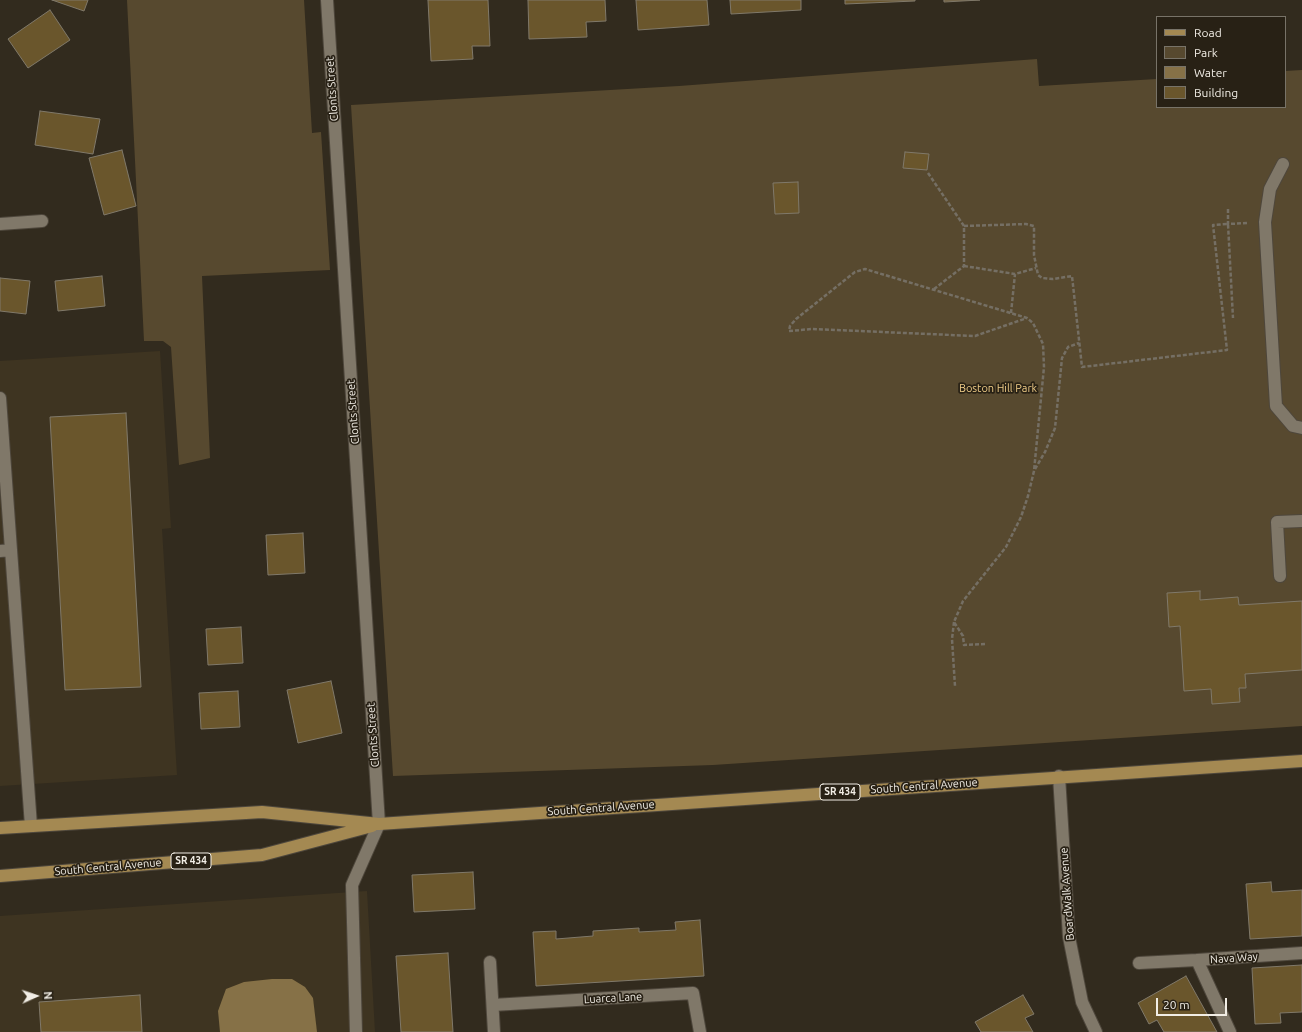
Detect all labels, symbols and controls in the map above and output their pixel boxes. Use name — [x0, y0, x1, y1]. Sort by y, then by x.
legend — [1156, 16, 1286, 108]
text: Road — [1194, 26, 1222, 39]
text: Park — [1194, 46, 1218, 59]
street label: Clonts Street — [323, 56, 341, 122]
text: Water — [1194, 66, 1227, 79]
text: Building — [1194, 86, 1238, 99]
street label: Clonts Street — [344, 379, 362, 445]
park label: Boston Hill Park — [959, 381, 1037, 395]
street label: Clonts Street — [364, 702, 382, 768]
street label: South Central Avenue — [870, 776, 978, 796]
road number: SR 434 — [820, 784, 860, 800]
street label: South Central Avenue — [547, 798, 655, 818]
street label: BoardWalk Avenue — [1057, 847, 1077, 941]
road number: SR 434 — [171, 853, 211, 869]
street label: South Central Avenue — [54, 856, 162, 878]
street label: Nava Way — [1210, 950, 1258, 966]
north arrow — [16, 976, 56, 1016]
street label: Luarca Lane — [583, 990, 643, 1006]
scale bar — [1158, 990, 1229, 1016]
text: N — [42, 991, 54, 1000]
text: 20 m — [1163, 998, 1190, 1011]

